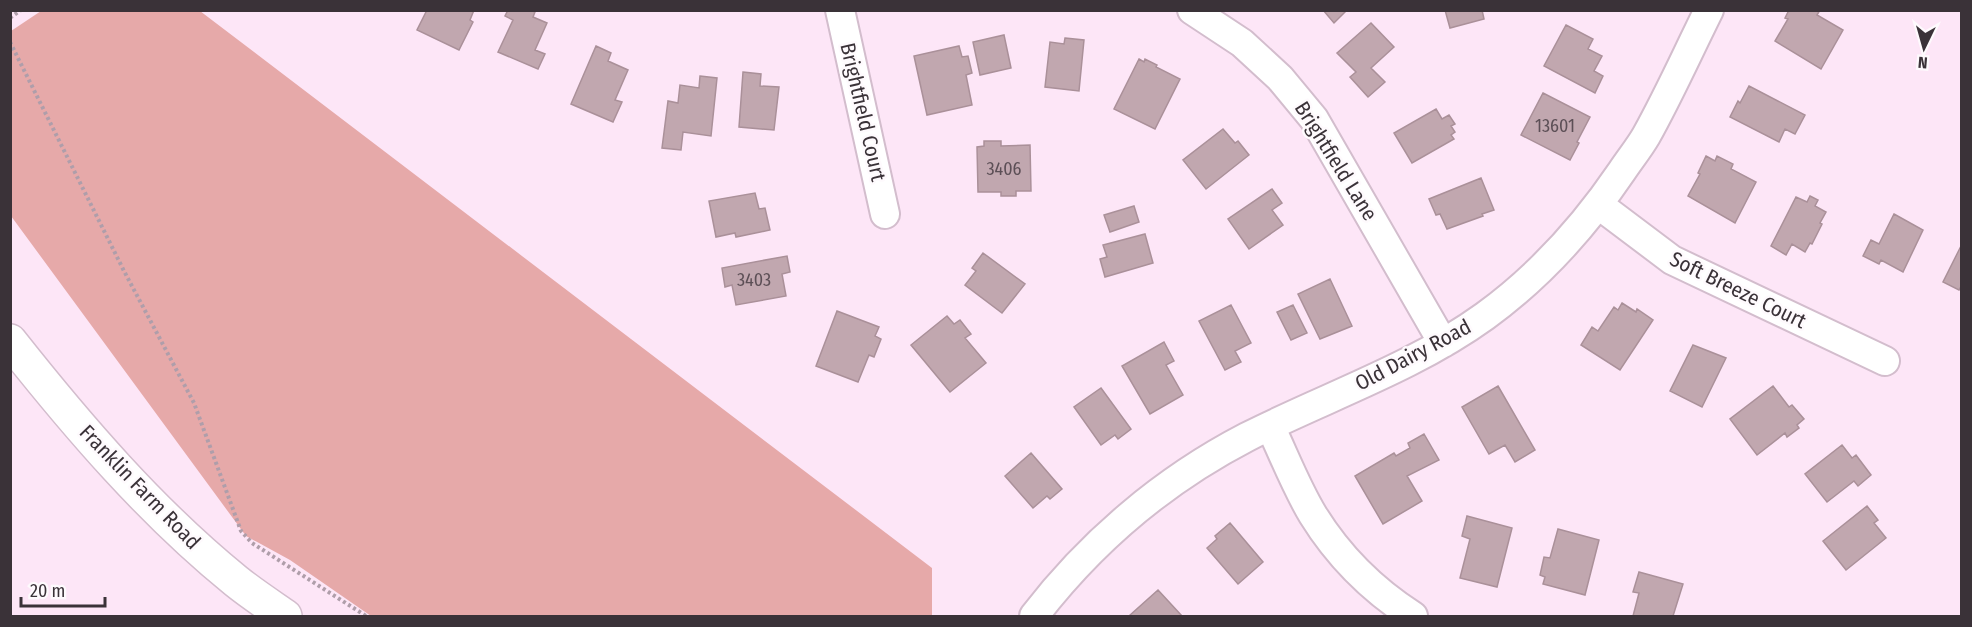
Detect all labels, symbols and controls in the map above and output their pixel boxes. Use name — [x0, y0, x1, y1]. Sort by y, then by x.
north arrow — [1894, 18, 1954, 78]
street label: Brightfield Court — [834, 40, 892, 184]
text: N — [1917, 53, 1928, 72]
street label: Brightfield Lane — [1289, 97, 1383, 225]
house number: 13601 — [1535, 115, 1575, 137]
house number: 3406 — [986, 158, 1022, 180]
street label: Soft Breeze Court — [1666, 246, 1811, 334]
house number: 3403 — [737, 269, 771, 291]
street label: Old Dairy Road — [1351, 314, 1475, 396]
street label: Franklin Farm Road — [74, 419, 206, 555]
scale bar — [21, 570, 105, 608]
text: 20 m — [30, 580, 65, 602]

